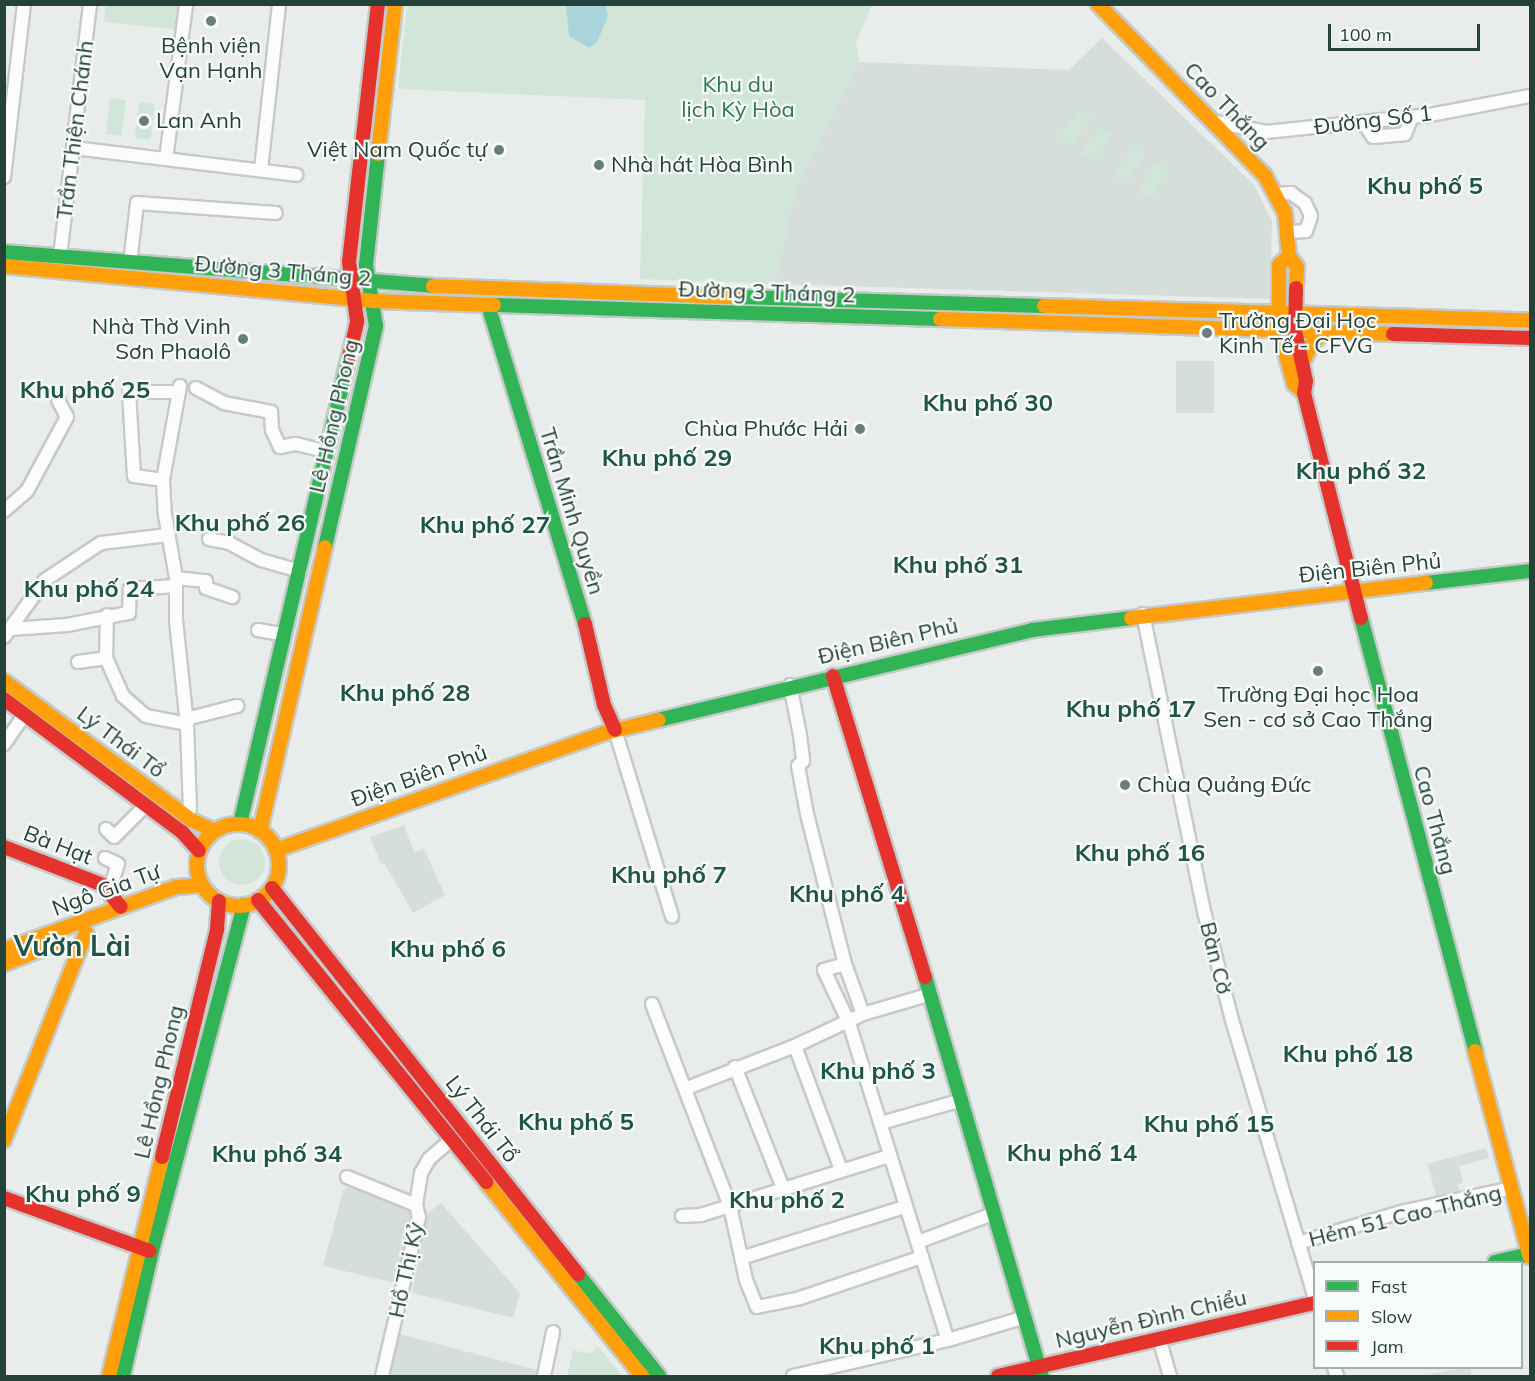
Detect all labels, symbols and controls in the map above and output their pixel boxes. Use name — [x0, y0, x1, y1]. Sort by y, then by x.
marker: Bệnh viện Vạn Hạnh — [202, 12, 220, 30]
scale bar — [1331, 12, 1482, 50]
text: 100 m — [1339, 23, 1392, 46]
place label: Bệnh viện Vạn Hạnh — [159, 32, 263, 84]
street label: Trần Thiện Chánh — [51, 39, 99, 221]
street label: Cao Thắng — [1179, 57, 1275, 155]
park label: Khu du lịch Kỳ Hòa — [681, 71, 795, 122]
street label: Đường Số 1 — [1312, 100, 1434, 140]
place label: Lan Anh — [156, 108, 242, 134]
marker: Lan Anh — [137, 114, 151, 128]
place label: Việt Nam Quốc tự — [307, 137, 487, 163]
marker: Việt Nam Quốc tự — [492, 143, 506, 157]
place label: Nhà hát Hòa Bình — [611, 152, 793, 178]
marker: Nhà hát Hòa Bình — [592, 158, 606, 172]
district label: Khu phố 5 — [1367, 172, 1483, 200]
street label: Đường 3 Tháng 2 — [194, 250, 372, 292]
street label: Đường 3 Tháng 2 — [678, 276, 856, 308]
place label: Trường Đại Học Kinh Tế - CFVG — [1219, 307, 1377, 358]
place label: Nhà Thờ Vinh Sơn Phaolô — [92, 313, 231, 364]
marker: Trường Đại Học Kinh Tế - CFVG — [1200, 326, 1214, 340]
marker: Nhà Thờ Vinh Sơn Phaolô — [236, 332, 250, 346]
street label: Lê Hồng Phong — [303, 337, 365, 495]
district label: Khu phố 25 — [20, 376, 150, 404]
district label: Khu phố 30 — [923, 389, 1053, 417]
place label: Chùa Phước Hải — [684, 416, 848, 442]
marker: Chùa Phước Hải — [853, 422, 867, 436]
street label: Trần Minh Quyền — [534, 424, 610, 598]
district label: Khu phố 29 — [602, 444, 732, 472]
district label: Khu phố 32 — [1296, 457, 1426, 485]
district label: Khu phố 26 — [175, 509, 305, 537]
district label: Khu phố 27 — [420, 511, 550, 539]
street label: Điện Biên Phủ — [1298, 547, 1442, 589]
district label: Khu phố 31 — [893, 551, 1023, 579]
district label: Khu phố 24 — [24, 575, 154, 603]
street label: Điện Biên Phủ — [815, 612, 961, 670]
marker: Trường Đại học Hoa Sen - cơ sở Cao Thắng — [1311, 664, 1325, 678]
district label: Khu phố 28 — [340, 679, 470, 707]
place label: Trường Đại học Hoa Sen - cơ sở Cao Thắng — [1203, 681, 1433, 732]
district label: Khu phố 17 — [1066, 695, 1196, 723]
street label: Lý Thái Tổ — [72, 700, 170, 784]
street label: Điện Biên Phủ — [347, 739, 491, 813]
street label: Cao Thắng — [1408, 763, 1462, 877]
place label: Chùa Quảng Đức — [1137, 772, 1311, 798]
marker: Chùa Quảng Đức — [1118, 778, 1132, 792]
street label: Bà Hạt — [20, 820, 96, 870]
district label: Khu phố 16 — [1075, 839, 1205, 867]
street label: Ngô Gia Tự — [49, 858, 163, 922]
district label: Khu phố 7 — [611, 861, 727, 889]
district label: Khu phố 4 — [789, 880, 905, 908]
street label: Bàn Cờ — [1194, 919, 1238, 997]
district label: Vườn Lài — [14, 929, 130, 963]
district label: Khu phố 6 — [390, 935, 506, 963]
street label: Lê Hồng Phong — [128, 1003, 190, 1161]
district label: Khu phố 18 — [1283, 1040, 1413, 1068]
district label: Khu phố 3 — [820, 1057, 936, 1085]
street label: Lý Thái Tổ — [440, 1070, 524, 1168]
district label: Khu phố 5 — [518, 1108, 634, 1136]
district label: Khu phố 15 — [1144, 1110, 1274, 1138]
district label: Khu phố 14 — [1007, 1139, 1137, 1167]
district label: Khu phố 34 — [212, 1140, 342, 1168]
street label: Hẻm 51 Cao Thắng — [1306, 1179, 1504, 1253]
district label: Khu phố 9 — [25, 1180, 141, 1208]
district label: Khu phố 2 — [729, 1186, 845, 1214]
street label: Hồ Thị Kỷ — [383, 1220, 429, 1320]
legend — [1313, 1261, 1523, 1369]
text: Fast — [1371, 1275, 1407, 1298]
street label: Nguyễn Đình Chiểu — [1053, 1284, 1249, 1354]
text: Slow — [1371, 1305, 1412, 1328]
district label: Khu phố 1 — [819, 1332, 935, 1360]
text: Jam — [1371, 1335, 1404, 1358]

